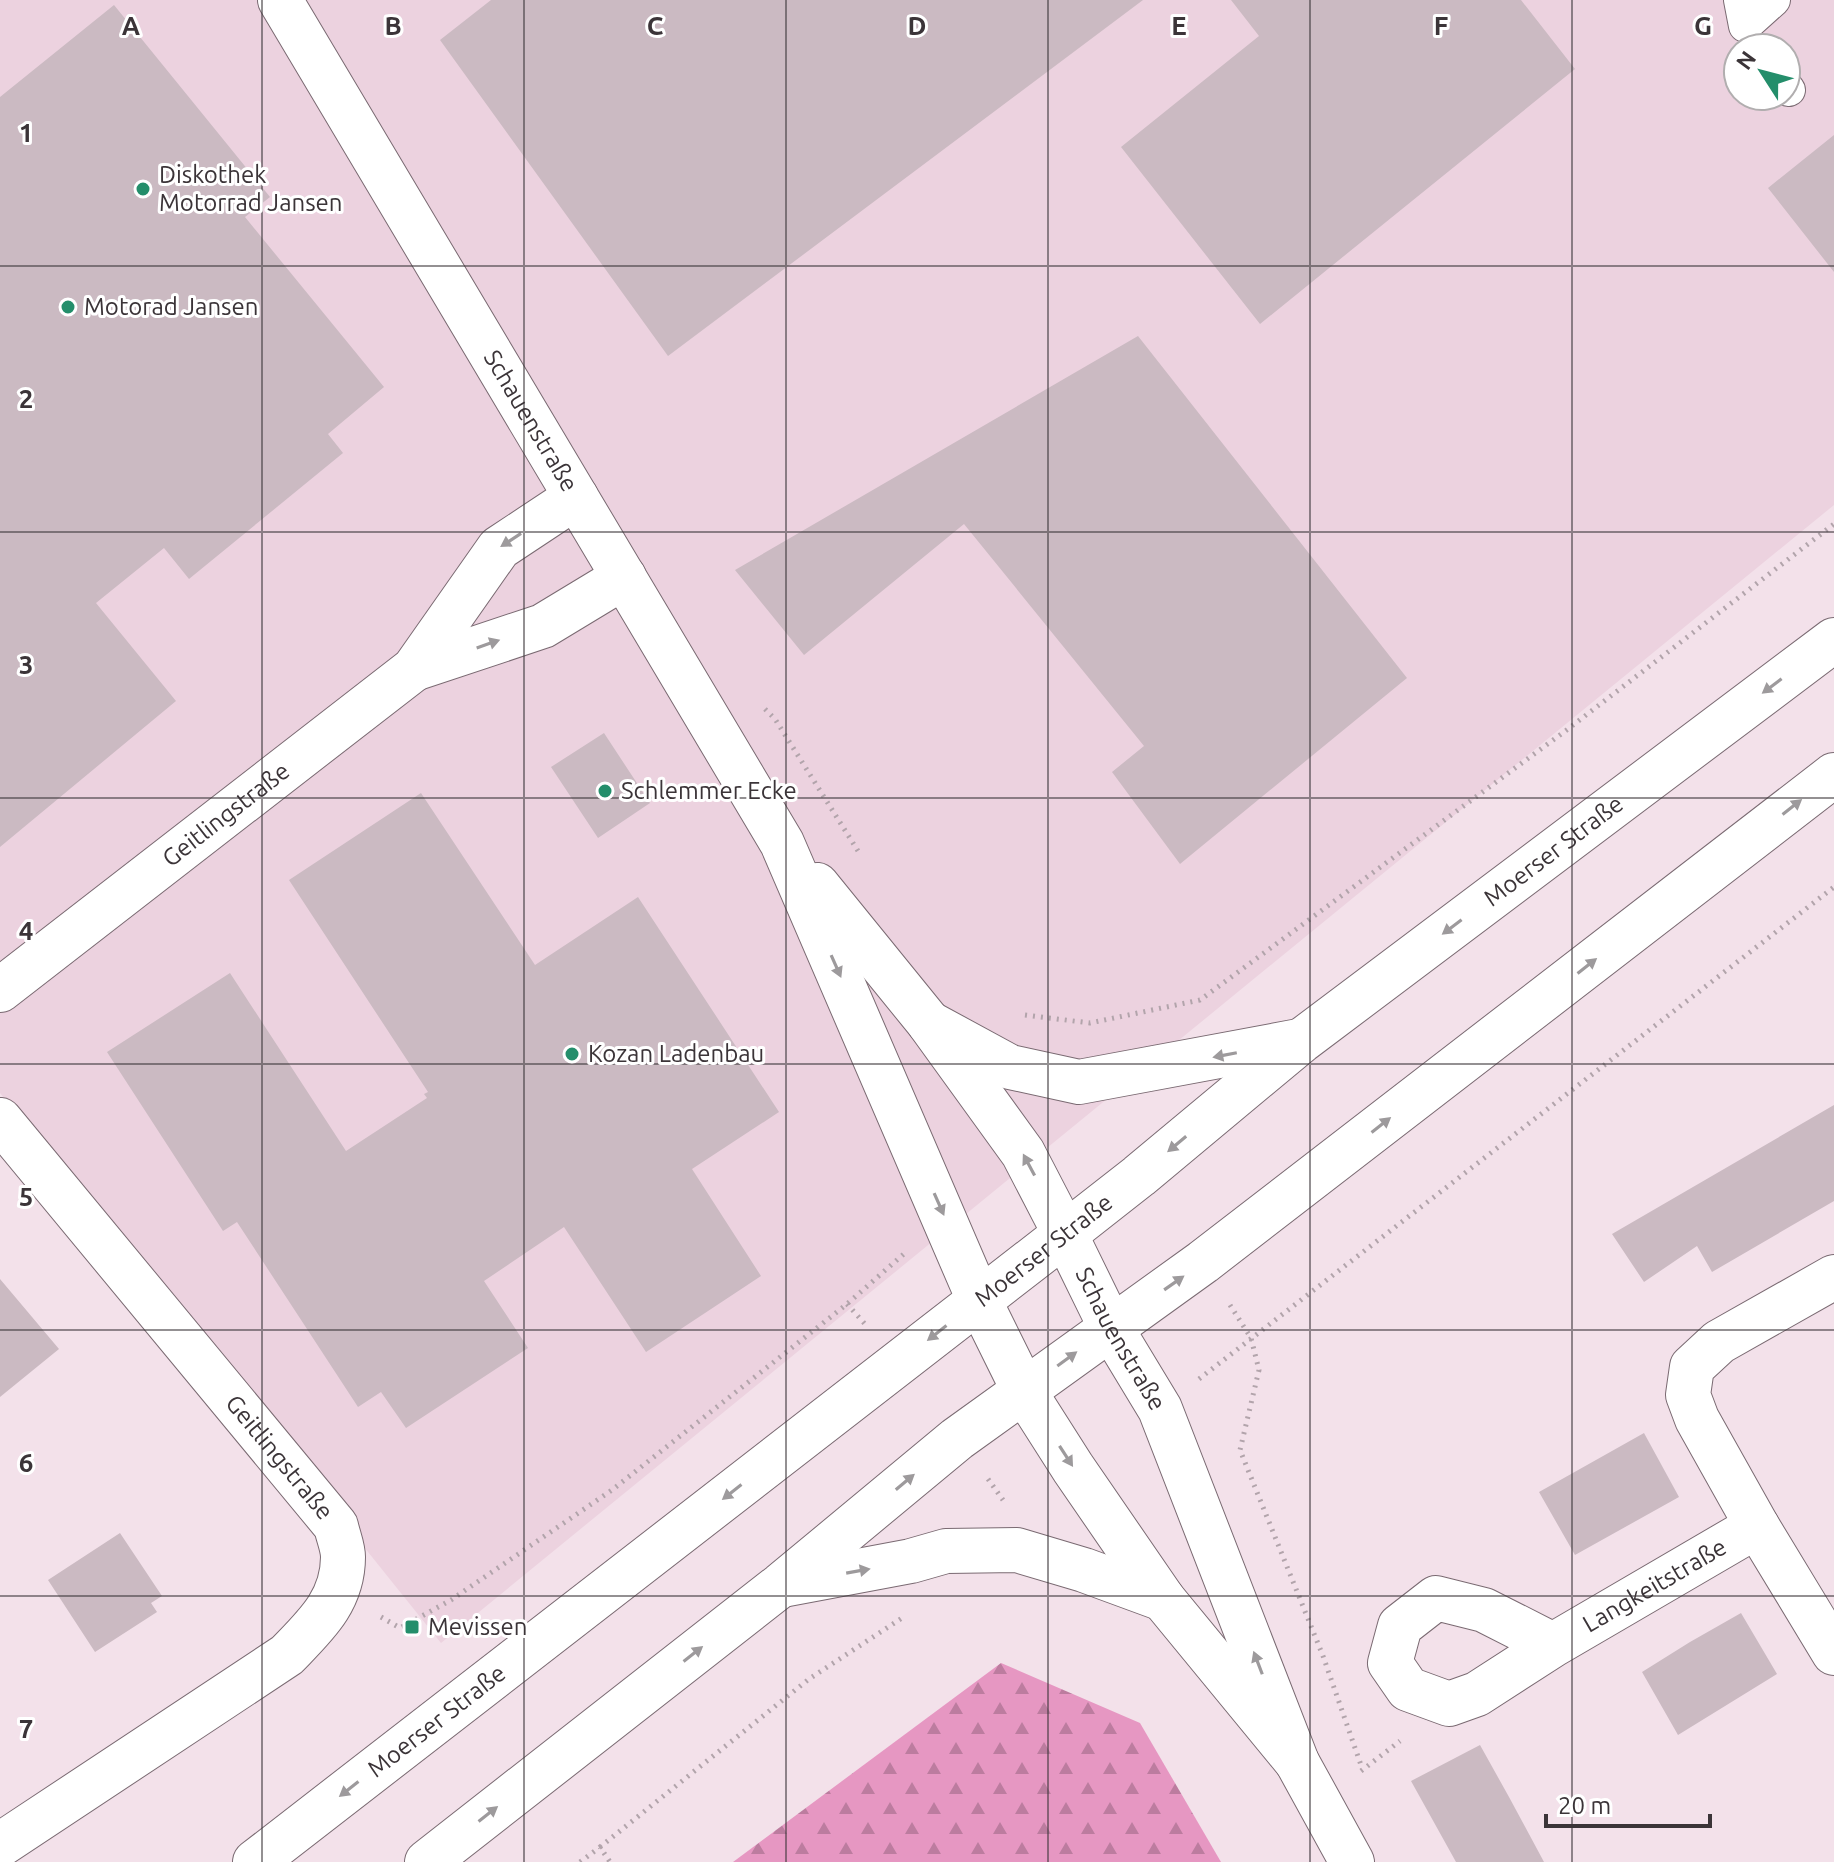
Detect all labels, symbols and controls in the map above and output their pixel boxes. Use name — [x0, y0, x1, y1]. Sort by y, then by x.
text: A — [122, 11, 141, 40]
text: B — [384, 11, 402, 40]
text: C — [647, 11, 664, 40]
text: D — [908, 11, 926, 40]
text: E — [1171, 11, 1187, 40]
text: F — [1434, 11, 1448, 40]
text: G — [1694, 11, 1712, 40]
north arrow — [1722, 32, 1802, 112]
text: N — [1730, 46, 1760, 74]
text: 1 — [19, 118, 33, 147]
place label: Diskothek Motorrad Jansen — [159, 161, 343, 216]
marker: Diskothek Motorrad Jansen — [134, 180, 152, 198]
place label: Motorad Jansen — [84, 293, 258, 320]
marker: Motorad Jansen — [59, 298, 77, 316]
street label: Schauenstraße — [479, 345, 584, 496]
text: 2 — [19, 384, 33, 413]
one-way arrow — [500, 532, 522, 547]
one-way arrow — [476, 638, 500, 650]
text: 3 — [19, 650, 33, 679]
one-way arrow — [1762, 678, 1782, 694]
street label: Geitlingstraße — [157, 757, 294, 872]
place label: Schlemmer Ecke — [621, 777, 797, 804]
marker: Schlemmer Ecke — [596, 782, 614, 800]
street label: Moerser Straße — [1479, 790, 1628, 911]
one-way arrow — [1782, 800, 1803, 816]
text: 4 — [19, 916, 33, 945]
one-way arrow — [1442, 919, 1462, 935]
one-way arrow — [829, 954, 842, 978]
one-way arrow — [1577, 959, 1597, 975]
place label: Kozan Ladenbau — [588, 1040, 764, 1067]
marker: Kozan Ladenbau — [563, 1045, 581, 1063]
one-way arrow — [1212, 1050, 1237, 1062]
one-way arrow — [1371, 1118, 1391, 1134]
one-way arrow — [1167, 1135, 1187, 1152]
one-way arrow — [1023, 1153, 1036, 1176]
text: 5 — [19, 1182, 33, 1211]
street label: Moerser Straße — [969, 1188, 1117, 1312]
one-way arrow — [932, 1193, 946, 1216]
street label: Schauenstraße — [1070, 1263, 1171, 1415]
one-way arrow — [1164, 1276, 1185, 1291]
one-way arrow — [927, 1324, 947, 1340]
one-way arrow — [1057, 1352, 1078, 1368]
street label: Geitlingstraße — [220, 1390, 339, 1525]
one-way arrow — [1058, 1446, 1073, 1467]
text: 6 — [19, 1448, 33, 1477]
one-way arrow — [895, 1474, 915, 1491]
one-way arrow — [721, 1483, 742, 1500]
street label: Langkeitstraße — [1578, 1533, 1731, 1638]
one-way arrow — [845, 1565, 870, 1577]
place label: Mevissen — [428, 1613, 527, 1640]
marker: Mevissen — [403, 1618, 421, 1636]
one-way arrow — [683, 1646, 703, 1662]
one-way arrow — [1251, 1651, 1264, 1675]
street label: Moerser Straße — [362, 1659, 511, 1782]
text: 7 — [19, 1714, 33, 1743]
scale bar — [1546, 1778, 1710, 1828]
one-way arrow — [339, 1780, 359, 1796]
text: 20 m — [1558, 1792, 1611, 1819]
one-way arrow — [478, 1806, 498, 1823]

